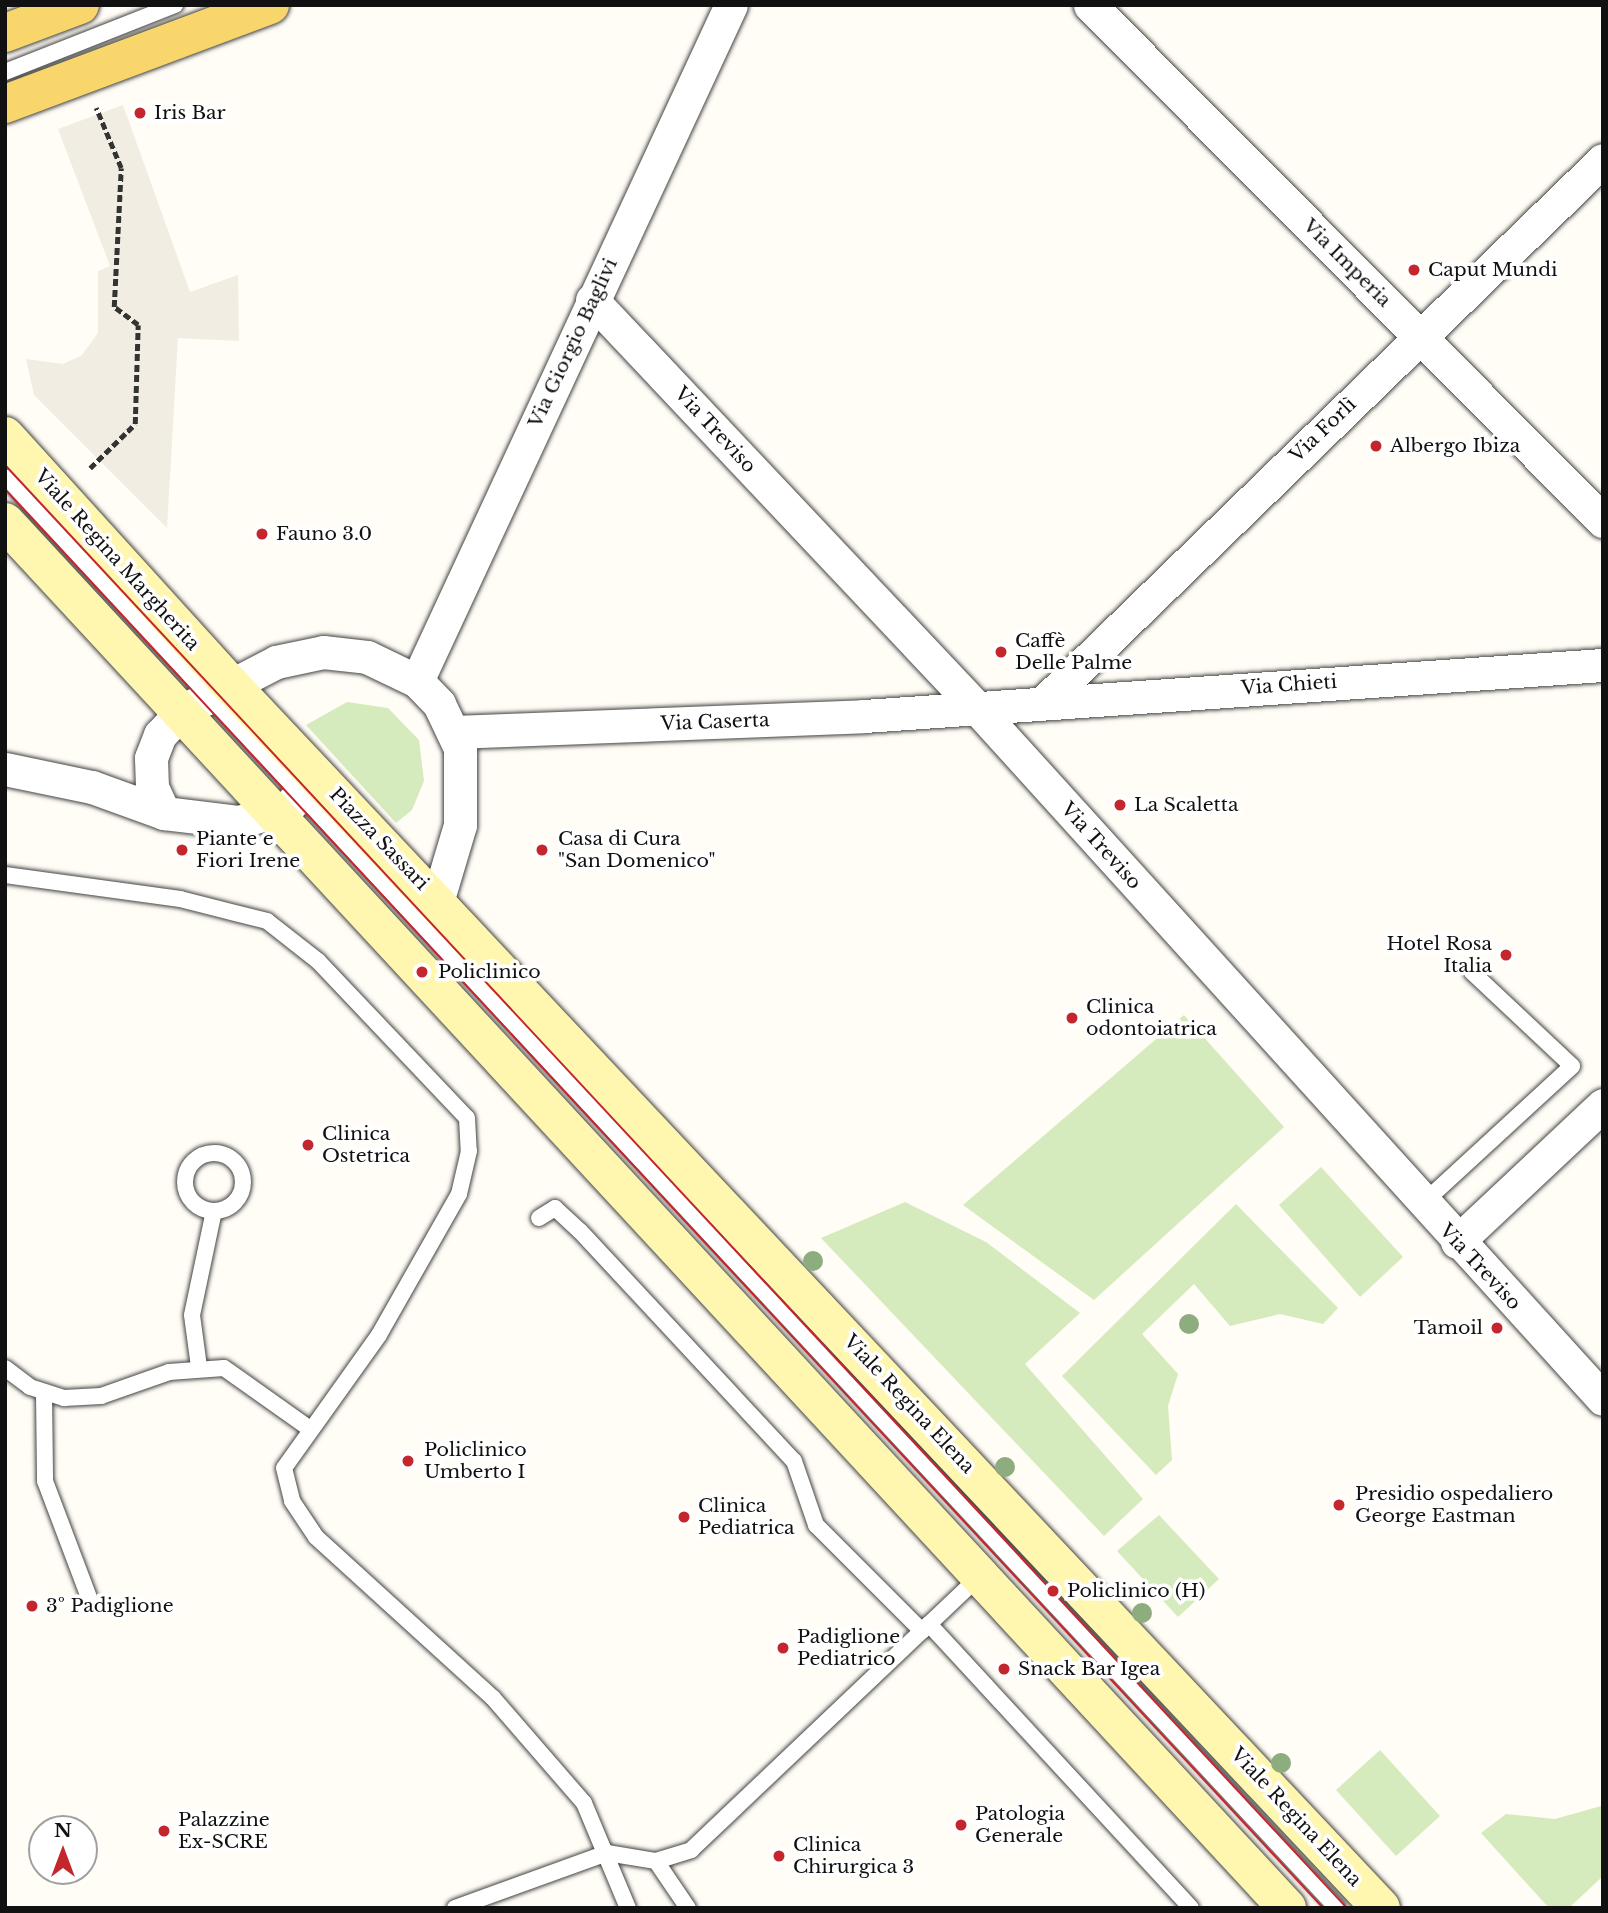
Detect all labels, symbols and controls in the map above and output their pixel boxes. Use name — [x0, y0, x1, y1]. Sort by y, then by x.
place label: Iris Bar — [154, 102, 226, 124]
marker: Iris Bar — [132, 105, 148, 121]
street label: Via Imperia — [1298, 214, 1396, 312]
street label: Via Giorgio Baglivi — [524, 255, 622, 431]
place label: Caput Mundi — [1428, 259, 1557, 281]
marker: Caput Mundi — [1406, 262, 1422, 278]
street label: Via Treviso — [669, 382, 761, 478]
street label: Via Forlì — [1285, 393, 1361, 467]
place label: Albergo Ibiza — [1390, 435, 1520, 457]
marker: Albergo Ibiza — [1368, 438, 1384, 454]
street label: Viale Regina Margherita — [30, 465, 204, 655]
place label: Fauno 3.0 — [276, 523, 372, 545]
marker: Fauno 3.0 — [254, 526, 270, 542]
place label: Caffè Delle Palme — [1015, 630, 1132, 674]
marker: Caffè Delle Palme — [993, 644, 1009, 660]
street label: Via Chieti — [1240, 670, 1338, 700]
street label: Via Caserta — [660, 709, 770, 735]
street label: Piazza Sassari — [324, 783, 434, 895]
place label: La Scaletta — [1134, 794, 1239, 816]
marker: La Scaletta — [1112, 797, 1128, 813]
street label: Via Treviso — [1056, 798, 1146, 894]
place label: Piante e Fiori Irene — [196, 828, 300, 872]
place label: Casa di Cura "San Domenico" — [558, 828, 716, 872]
marker: Casa di Cura "San Domenico" — [532, 840, 552, 860]
marker: Piante e Fiori Irene — [174, 842, 190, 858]
place label: Hotel Rosa Italia — [1386, 933, 1492, 977]
marker: Hotel Rosa Italia — [1498, 947, 1514, 963]
place label: Policlinico — [438, 961, 541, 983]
marker: Policlinico — [412, 962, 432, 982]
place label: Clinica odontoiatrica — [1086, 996, 1217, 1040]
marker: Clinica odontoiatrica — [1064, 1010, 1080, 1026]
place label: Clinica Ostetrica — [322, 1123, 410, 1167]
marker: Clinica Ostetrica — [300, 1137, 316, 1153]
street label: Via Treviso — [1434, 1219, 1526, 1315]
place label: Tamoil — [1414, 1317, 1483, 1339]
marker: Tamoil — [1489, 1320, 1505, 1336]
street label: Viale Regina Elena — [839, 1330, 979, 1478]
place label: Policlinico Umberto I — [424, 1439, 527, 1483]
marker: Policlinico Umberto I — [398, 1451, 418, 1471]
place label: Presidio ospedaliero George Eastman — [1355, 1483, 1553, 1527]
place label: Clinica Pediatrica — [698, 1495, 795, 1539]
marker: Presidio ospedaliero George Eastman — [1329, 1495, 1349, 1515]
marker: Clinica Pediatrica — [676, 1509, 692, 1525]
place label: Policlinico (H) — [1067, 1580, 1205, 1602]
marker: Policlinico (H) — [1045, 1583, 1061, 1599]
place label: 3º Padiglione — [46, 1595, 174, 1617]
marker: 3º Padiglione — [24, 1598, 40, 1614]
place label: Padiglione Pediatrico — [797, 1626, 900, 1670]
marker: Padiglione Pediatrico — [775, 1640, 791, 1656]
place label: Snack Bar Igea — [1018, 1658, 1161, 1680]
marker: Snack Bar Igea — [996, 1661, 1012, 1677]
street label: Viale Regina Elena — [1226, 1743, 1366, 1891]
place label: Patologia Generale — [975, 1803, 1065, 1847]
place label: Palazzine Ex-SCRE — [178, 1809, 270, 1853]
north arrow — [28, 1815, 98, 1885]
marker: Patologia Generale — [953, 1817, 969, 1833]
text: N — [54, 1819, 72, 1842]
marker: Palazzine Ex-SCRE — [156, 1823, 172, 1839]
place label: Clinica Chirurgica 3 — [793, 1834, 914, 1878]
marker: Clinica Chirurgica 3 — [771, 1848, 787, 1864]

